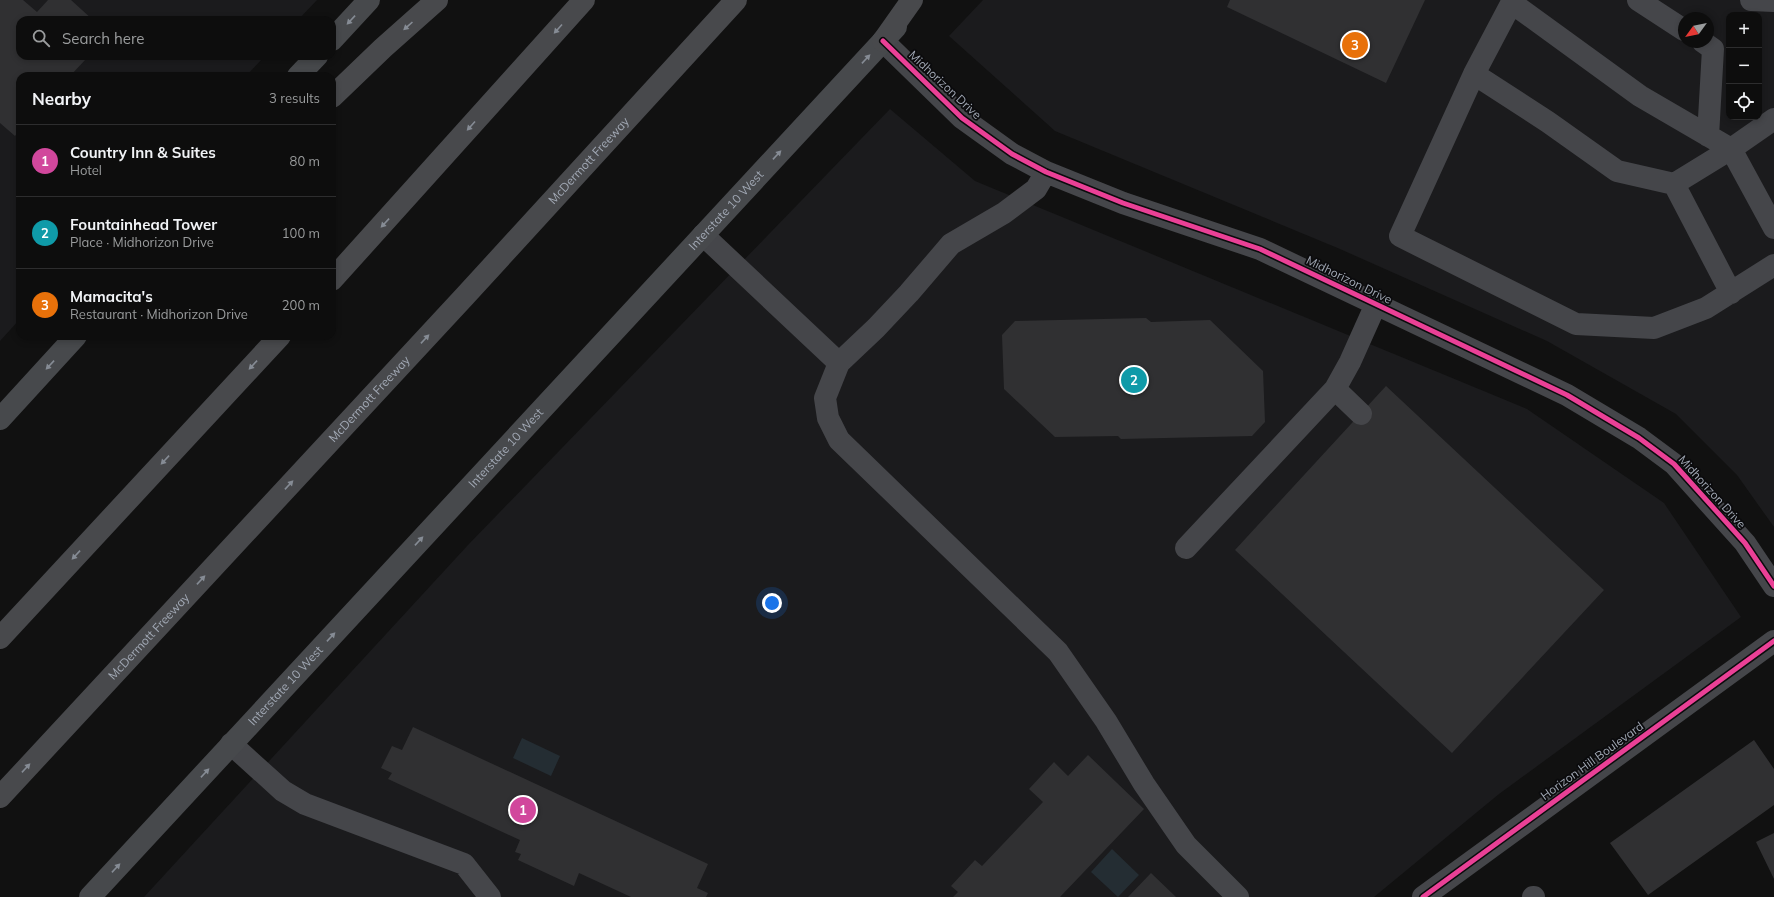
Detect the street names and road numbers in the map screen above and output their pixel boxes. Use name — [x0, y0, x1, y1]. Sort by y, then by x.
street label: Midhorizon Drive — [906, 47, 985, 122]
street label: McDermott Freeway — [545, 113, 632, 207]
street label: Interstate 10 West — [685, 167, 766, 253]
street label: Midhorizon Drive — [1304, 252, 1395, 307]
street label: McDermott Freeway — [325, 352, 413, 445]
street label: Interstate 10 West — [465, 405, 546, 491]
street label: Midhorizon Drive — [1675, 452, 1749, 531]
street label: McDermott Freeway — [105, 589, 193, 682]
street label: Interstate 10 West — [245, 642, 326, 728]
street label: Horizon Hill Boulevard — [1537, 718, 1646, 803]

